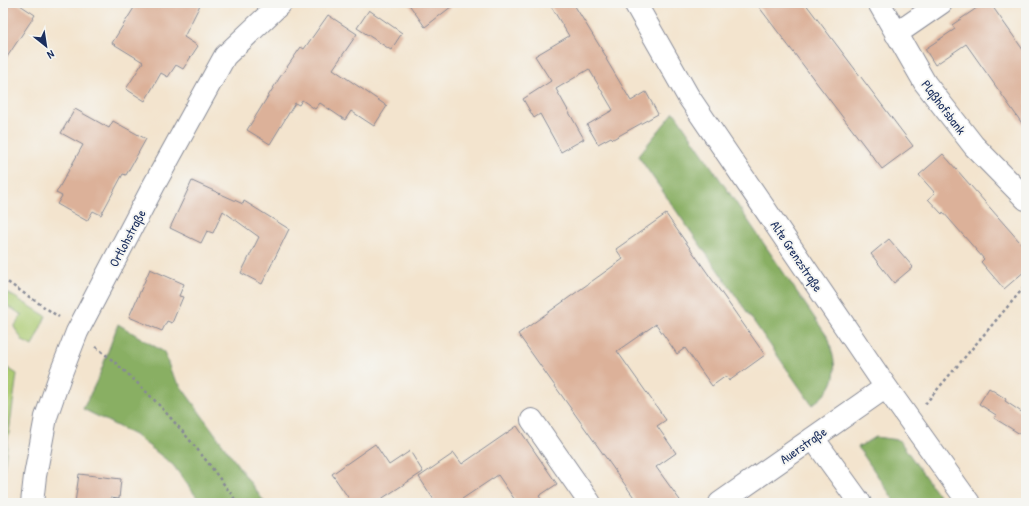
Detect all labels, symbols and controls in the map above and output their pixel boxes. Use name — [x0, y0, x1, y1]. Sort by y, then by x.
north arrow — [26, 26, 66, 66]
text: N — [45, 47, 57, 62]
street label: Plaßhofsbank — [918, 76, 971, 138]
street label: Ortlohstraße — [104, 206, 150, 270]
street label: Alte Grenzstraße — [767, 217, 827, 295]
street label: Auerstraße — [776, 422, 830, 468]

